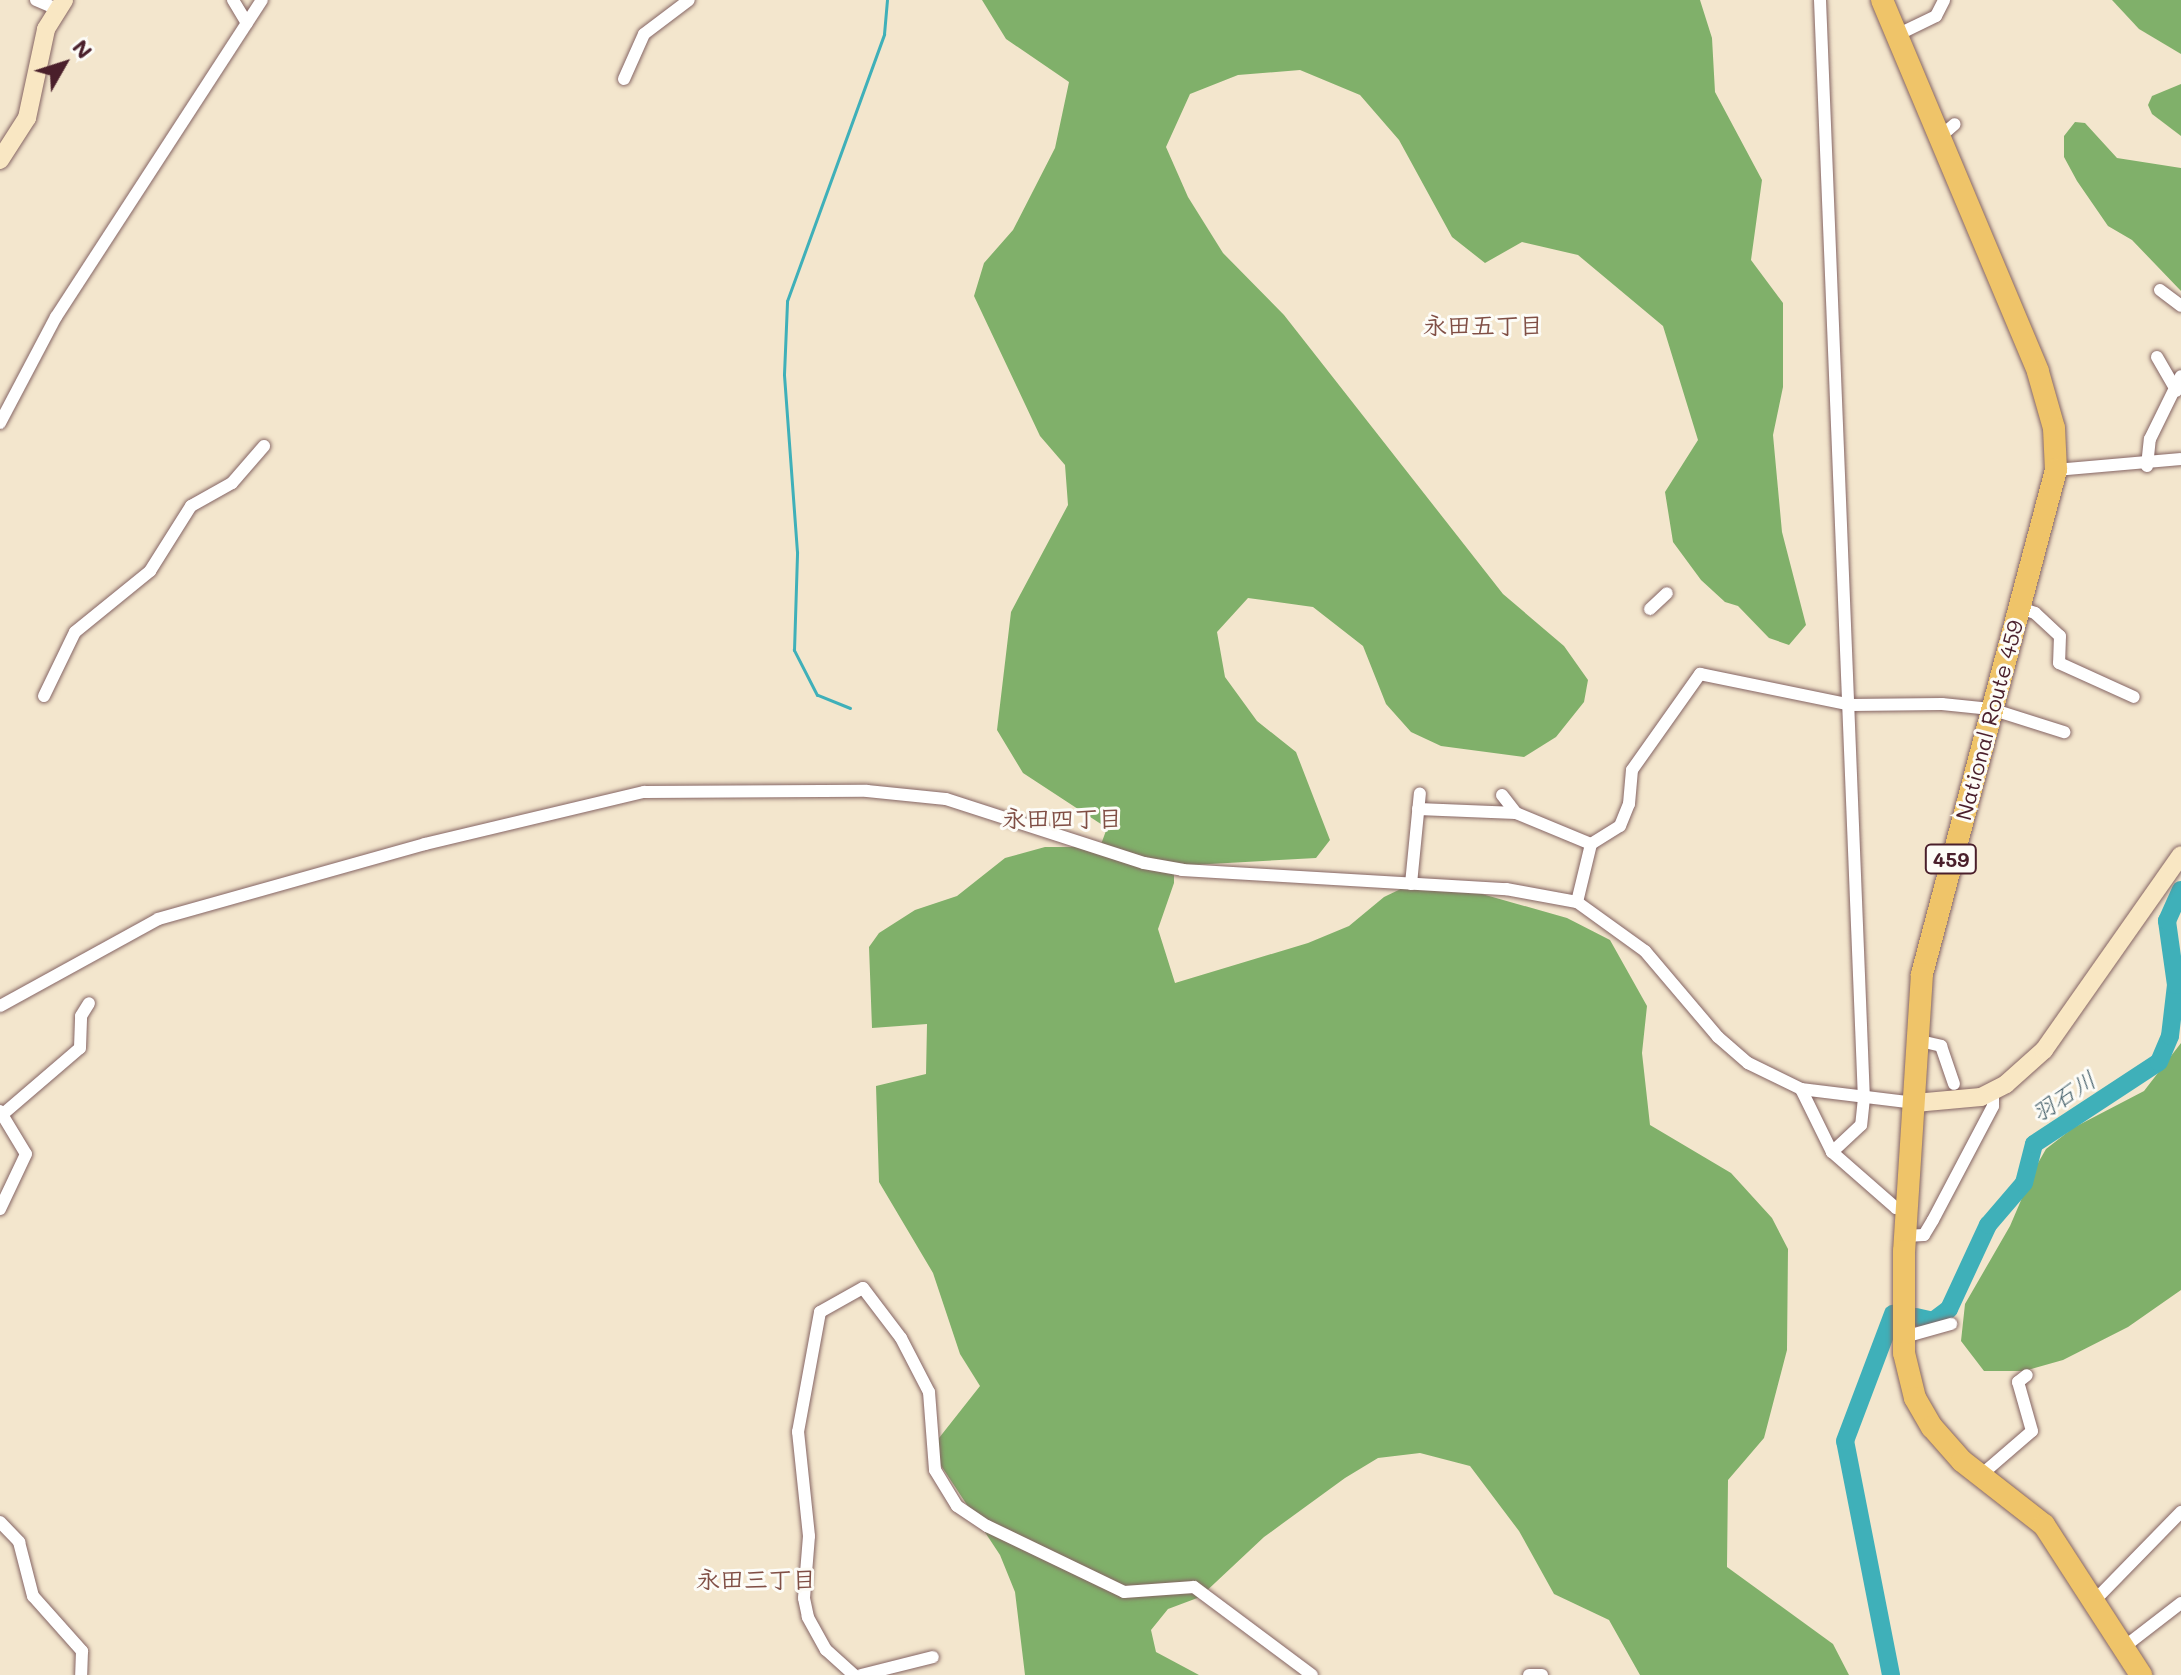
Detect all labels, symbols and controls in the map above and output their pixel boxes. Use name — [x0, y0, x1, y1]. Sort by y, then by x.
north arrow — [24, 24, 104, 104]
text: N — [67, 33, 100, 64]
district label: 永田五丁目 — [1423, 311, 1543, 339]
street label: National Route 459 — [1950, 617, 2028, 823]
district label: 永田四丁目 — [1002, 804, 1122, 832]
road number: 459 — [1923, 843, 1979, 875]
water label: 羽石川 — [2025, 1064, 2101, 1128]
district label: 永田三丁目 — [696, 1565, 816, 1593]

